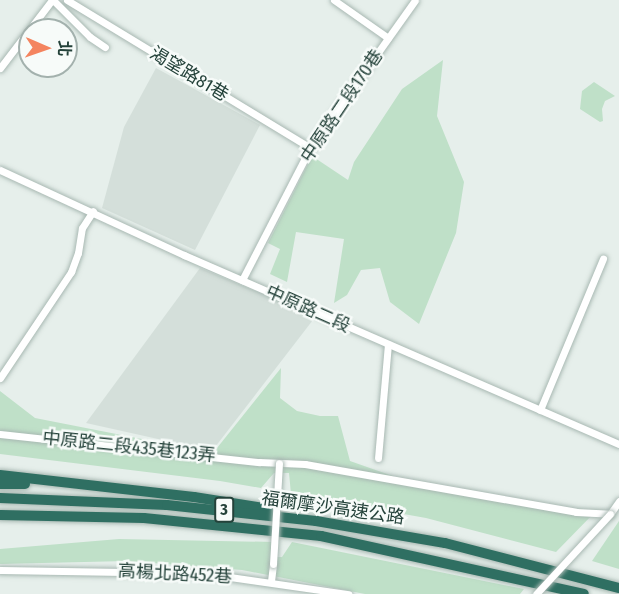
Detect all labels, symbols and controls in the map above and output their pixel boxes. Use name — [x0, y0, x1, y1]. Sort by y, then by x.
north arrow — [18, 18, 78, 78]
text: 北 — [55, 40, 74, 57]
street label: 渴望路81巷 — [146, 42, 232, 106]
street label: 中原路二段170巷 — [296, 45, 388, 167]
street label: 中原路二段 — [262, 281, 354, 337]
street label: 中原路二段435巷123弄 — [41, 427, 217, 467]
street label: 福爾摩沙高速公路 — [260, 487, 406, 529]
road number: 3 — [214, 497, 234, 523]
street label: 高楊北路452巷 — [117, 560, 233, 588]

